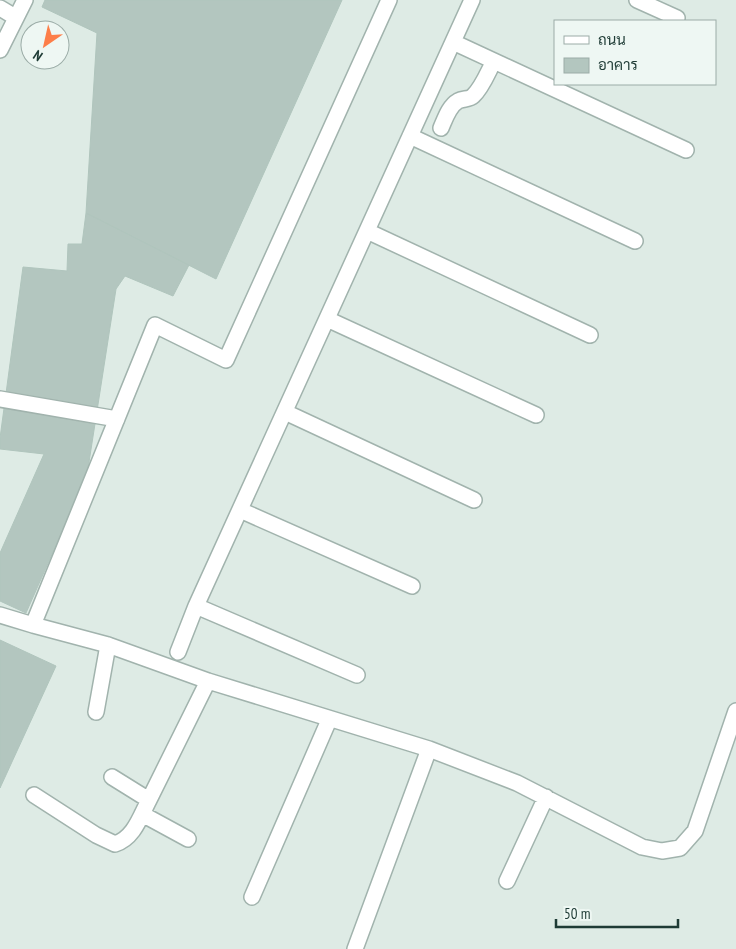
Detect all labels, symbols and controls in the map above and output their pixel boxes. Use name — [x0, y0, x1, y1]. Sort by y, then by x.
north arrow — [20, 20, 70, 70]
legend — [554, 20, 716, 85]
text: ถนน — [598, 30, 626, 49]
text: N — [30, 46, 46, 65]
text: อาคาร — [598, 55, 638, 74]
scale bar — [556, 896, 678, 928]
text: 50 m — [564, 904, 590, 923]

